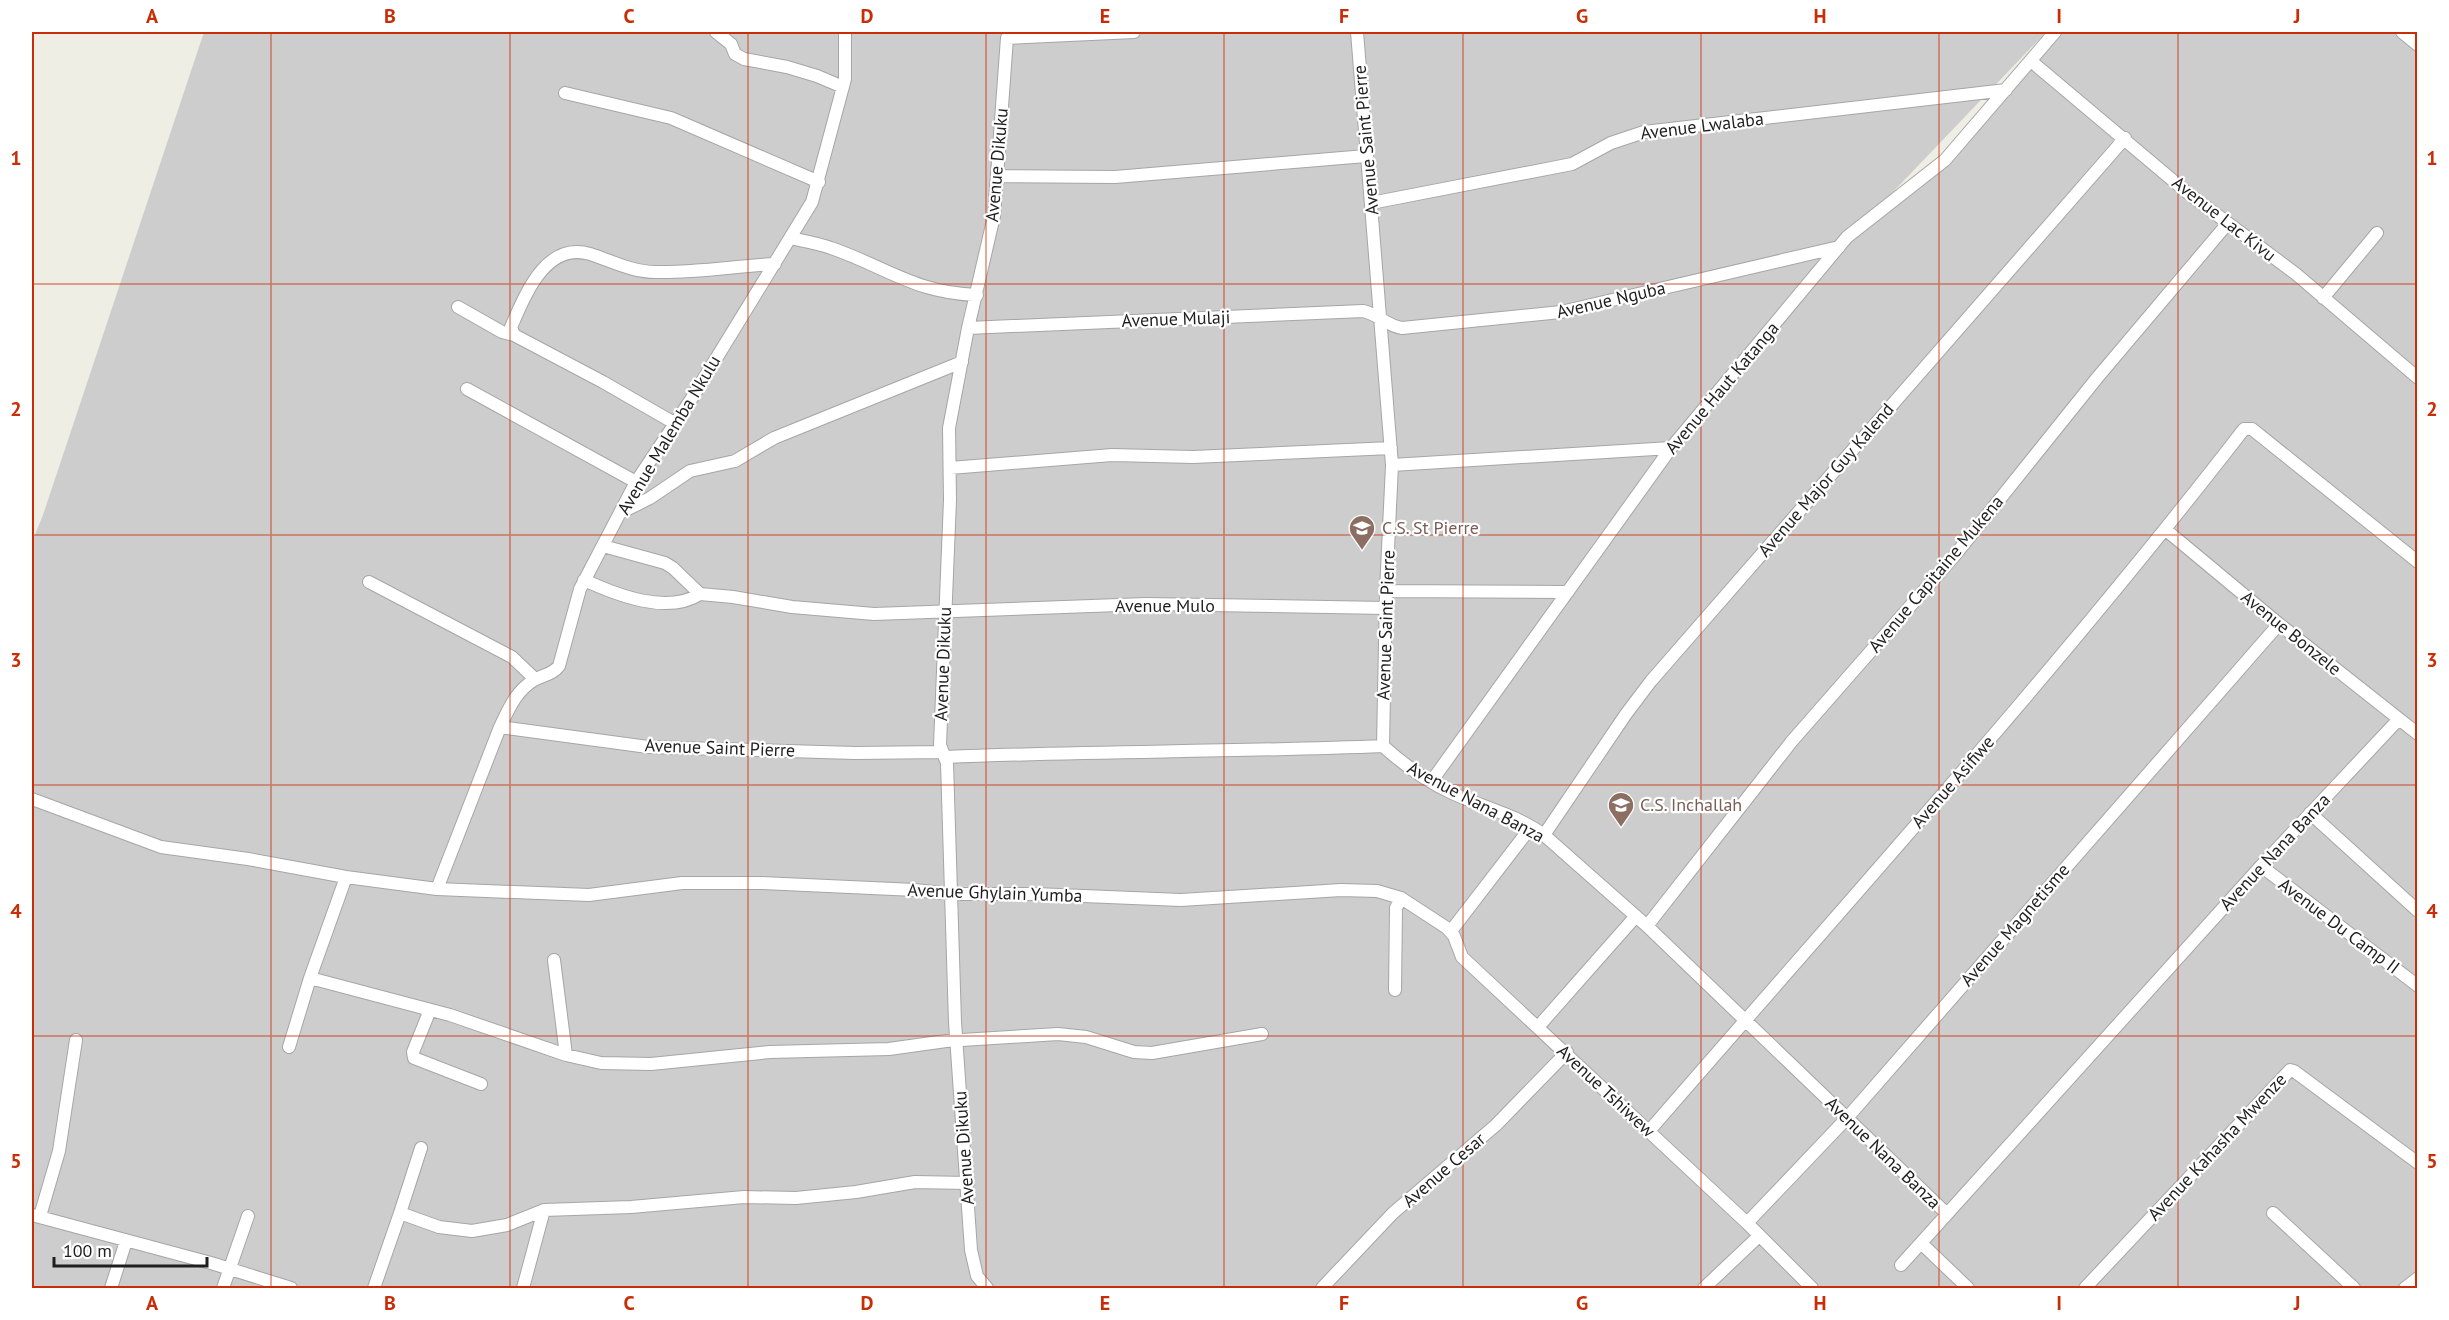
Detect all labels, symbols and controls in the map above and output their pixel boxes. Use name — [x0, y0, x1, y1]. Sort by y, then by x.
text: A — [146, 3, 159, 29]
text: B — [384, 3, 396, 29]
text: C — [623, 3, 635, 29]
text: D — [861, 3, 874, 29]
text: E — [1100, 3, 1110, 29]
text: F — [1339, 3, 1349, 29]
text: G — [1576, 3, 1588, 29]
text: H — [1813, 3, 1827, 29]
text: I — [2056, 3, 2062, 29]
text: J — [2293, 3, 2300, 29]
street label: Avenue Saint Pierre — [1347, 64, 1384, 216]
street label: Avenue Dikuku — [980, 107, 1013, 223]
street label: Avenue Lwalaba — [1639, 107, 1765, 144]
text: 1 — [10, 145, 22, 171]
text: 1 — [2426, 145, 2438, 171]
street label: Avenue Lac Kivu — [2168, 171, 2281, 266]
street label: Avenue Nguba — [1554, 276, 1668, 323]
street label: Avenue Mulaji — [1121, 305, 1231, 332]
street label: Avenue Haut Katanga — [1660, 317, 1784, 458]
street label: Avenue Malemba Nkulu — [612, 351, 725, 519]
text: 2 — [10, 396, 22, 422]
text: 2 — [2426, 396, 2438, 422]
street label: Avenue Major Guy Kalend — [1753, 398, 1899, 561]
street label: Avenue Capitaine Mukena — [1863, 490, 2008, 657]
school or university icon: C.S. St Pierre — [1347, 513, 1377, 551]
place label: C.S. St Pierre — [1382, 516, 1479, 539]
street label: Avenue Saint Pierre — [1371, 549, 1400, 701]
street label: Avenue Bonzele — [2237, 585, 2346, 680]
street label: Avenue Mulo — [1115, 594, 1215, 617]
street label: Avenue Dikuku — [929, 606, 956, 721]
text: 3 — [10, 647, 22, 673]
text: 3 — [2426, 647, 2438, 673]
street label: Avenue Asifiwe — [1906, 731, 1999, 833]
street label: Avenue Saint Pierre — [644, 733, 796, 762]
street label: Avenue Nana Banza — [1404, 756, 1549, 847]
street label: Avenue Nana Banza — [2214, 788, 2335, 915]
school or university icon: C.S. Inchallah — [1606, 790, 1636, 828]
place label: C.S. Inchallah — [1640, 793, 1742, 816]
street label: Avenue Magnetisme — [1955, 859, 2074, 991]
street label: Avenue Du Camp II — [2274, 873, 2404, 979]
street label: Avenue Ghylain Yumba — [907, 878, 1083, 907]
text: 4 — [10, 898, 22, 924]
text: 4 — [2426, 898, 2438, 924]
street label: Avenue Tshiwew — [1552, 1039, 1661, 1143]
street label: Avenue Kahasha Mwenze — [2142, 1068, 2291, 1225]
street label: Avenue Dikuku — [948, 1090, 979, 1206]
street label: Avenue Nana Banza — [1821, 1092, 1946, 1214]
street label: Avenue Cesar — [1397, 1127, 1490, 1212]
text: 5 — [10, 1148, 22, 1174]
text: 5 — [2426, 1148, 2438, 1174]
scale bar — [54, 1230, 207, 1268]
text: 100 m — [63, 1239, 112, 1262]
text: A — [146, 1290, 159, 1316]
text: B — [384, 1290, 396, 1316]
text: C — [623, 1290, 635, 1316]
text: D — [861, 1290, 874, 1316]
text: E — [1100, 1290, 1110, 1316]
text: F — [1339, 1290, 1349, 1316]
text: G — [1576, 1290, 1588, 1316]
text: H — [1813, 1290, 1827, 1316]
text: I — [2056, 1290, 2062, 1316]
text: J — [2293, 1290, 2300, 1316]

